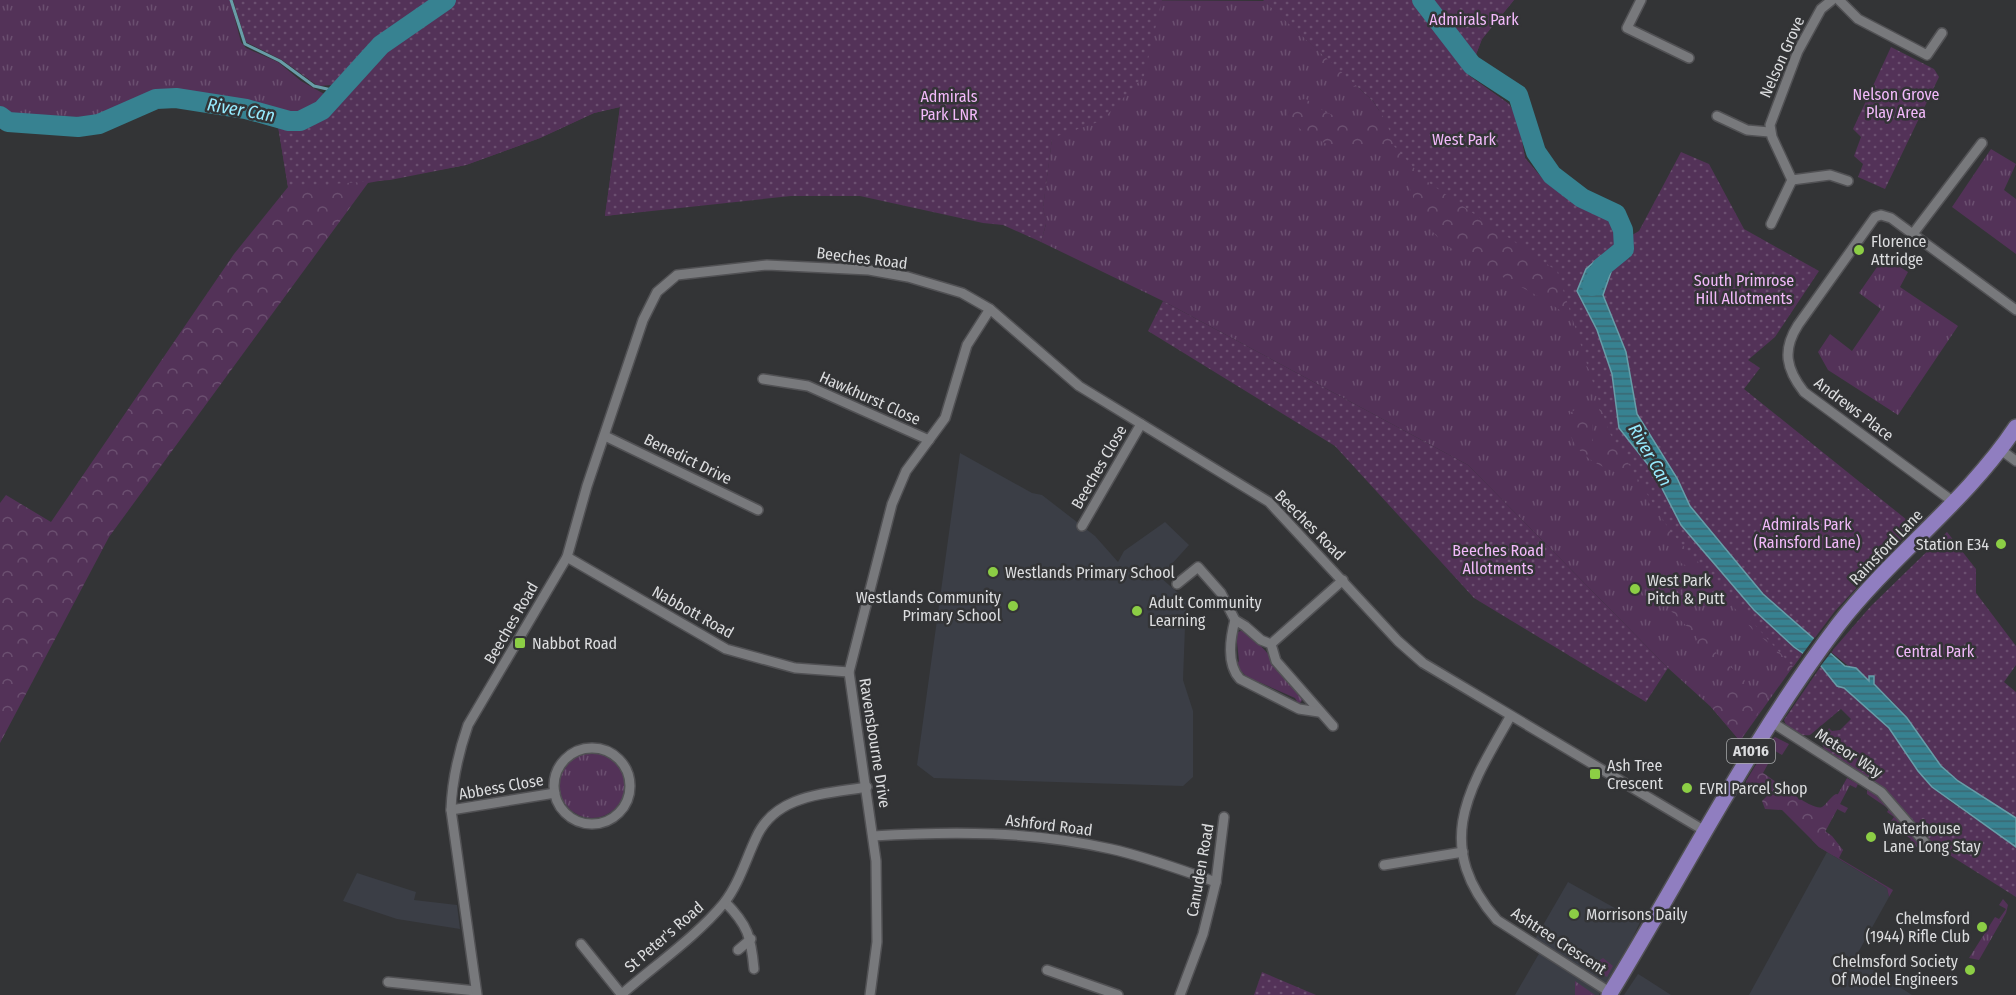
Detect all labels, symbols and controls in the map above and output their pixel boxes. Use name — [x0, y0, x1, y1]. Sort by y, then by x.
park label: Admirals Park — [1429, 10, 1519, 29]
street label: Nelson Grove — [1756, 13, 1808, 101]
park label: Nelson Grove Play Area — [1853, 85, 1940, 122]
park label: Admirals Park LNR — [920, 87, 978, 124]
water label: River Can — [205, 93, 277, 127]
park label: West Park — [1432, 130, 1497, 149]
place label: Florence Attridge — [1871, 232, 1926, 269]
street label: Beeches Road — [815, 243, 909, 273]
marker: Florence Attridge — [1852, 243, 1866, 257]
park label: South Primrose Hill Allotments — [1694, 271, 1794, 308]
street label: Hawkhurst Close — [817, 367, 924, 429]
street label: Andrews Place — [1811, 373, 1897, 445]
water label: River Can — [1623, 420, 1677, 490]
street label: Beeches Close — [1067, 422, 1131, 512]
street label: Benedict Drive — [641, 430, 735, 488]
street label: Beeches Road — [1271, 486, 1349, 564]
street label: Rainsford Lane — [1845, 505, 1927, 589]
park label: Admirals Park (Rainsford Lane) — [1754, 515, 1861, 552]
place label: Station E34 — [1916, 535, 1989, 554]
marker: Station E34 — [1994, 537, 2008, 551]
park label: Beeches Road Allotments — [1452, 541, 1544, 578]
place label: Westlands Primary School — [1005, 563, 1175, 582]
marker: Westlands Primary School — [986, 565, 1000, 579]
place label: West Park Pitch & Putt — [1647, 571, 1725, 608]
street label: Beeches Road — [480, 579, 542, 667]
street label: Nabbott Road — [649, 582, 737, 642]
marker: West Park Pitch & Putt — [1628, 582, 1642, 596]
place label: Westlands Community Primary School — [856, 588, 1002, 625]
place label: Adult Community Learning — [1149, 593, 1262, 630]
marker: Westlands Community Primary School — [1006, 599, 1020, 613]
marker: Adult Community Learning — [1130, 604, 1144, 618]
place label: Nabbot Road — [532, 634, 617, 653]
marker: Nabbot Road — [513, 636, 527, 650]
park label: Central Park — [1896, 642, 1975, 661]
street label: Ravensbourne Drive — [855, 677, 895, 809]
street label: Meteor Way — [1812, 724, 1887, 782]
road number: A1016 — [1727, 739, 1775, 763]
place label: Ash Tree Crescent — [1607, 756, 1664, 793]
marker: Ash Tree Crescent — [1588, 767, 1602, 781]
street label: Abbess Close — [457, 770, 545, 804]
place label: EVRI Parcel Shop — [1699, 779, 1808, 798]
marker: EVRI Parcel Shop — [1680, 781, 1694, 795]
street label: Ashford Road — [1004, 810, 1094, 840]
place label: Waterhouse Lane Long Stay — [1883, 819, 1981, 856]
street label: Canuden Road — [1182, 822, 1218, 918]
marker: Waterhouse Lane Long Stay — [1864, 830, 1878, 844]
street label: St Peter's Road — [621, 898, 707, 976]
street label: Ashtree Crescent — [1508, 903, 1611, 979]
place label: Morrisons Daily — [1586, 905, 1688, 924]
marker: Morrisons Daily — [1567, 907, 1581, 921]
place label: Chelmsford (1944) Rifle Club — [1866, 909, 1970, 946]
marker: Chelmsford (1944) Rifle Club — [1975, 920, 1989, 934]
place label: Chelmsford Society Of Model Engineers — [1831, 952, 1959, 989]
marker: Chelmsford Society Of Model Engineers — [1963, 963, 1977, 977]

